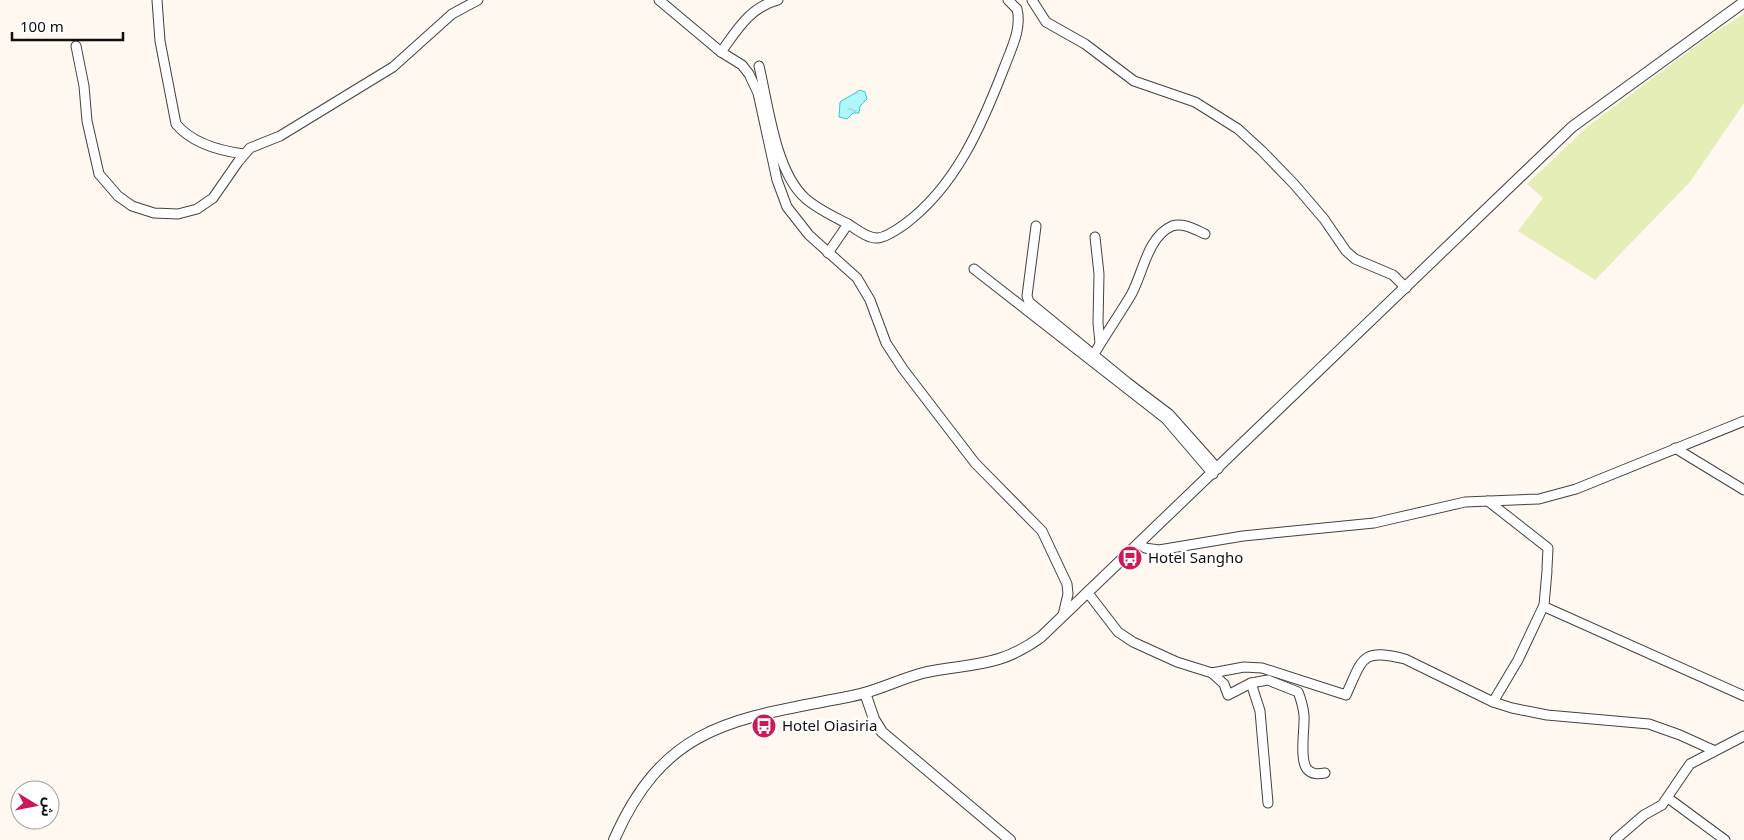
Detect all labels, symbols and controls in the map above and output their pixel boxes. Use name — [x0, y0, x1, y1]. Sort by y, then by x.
scale bar — [12, 10, 124, 42]
text: 100 m — [20, 11, 64, 43]
place label: Hotel Sangho — [1148, 542, 1243, 574]
bus stop icon: Hotel Sangho — [1117, 545, 1143, 571]
place label: Hotel Oiasiria — [782, 710, 877, 742]
bus stop icon: Hotel Oiasiria — [751, 713, 777, 739]
north arrow — [10, 780, 60, 830]
text: ش — [31, 795, 63, 819]

